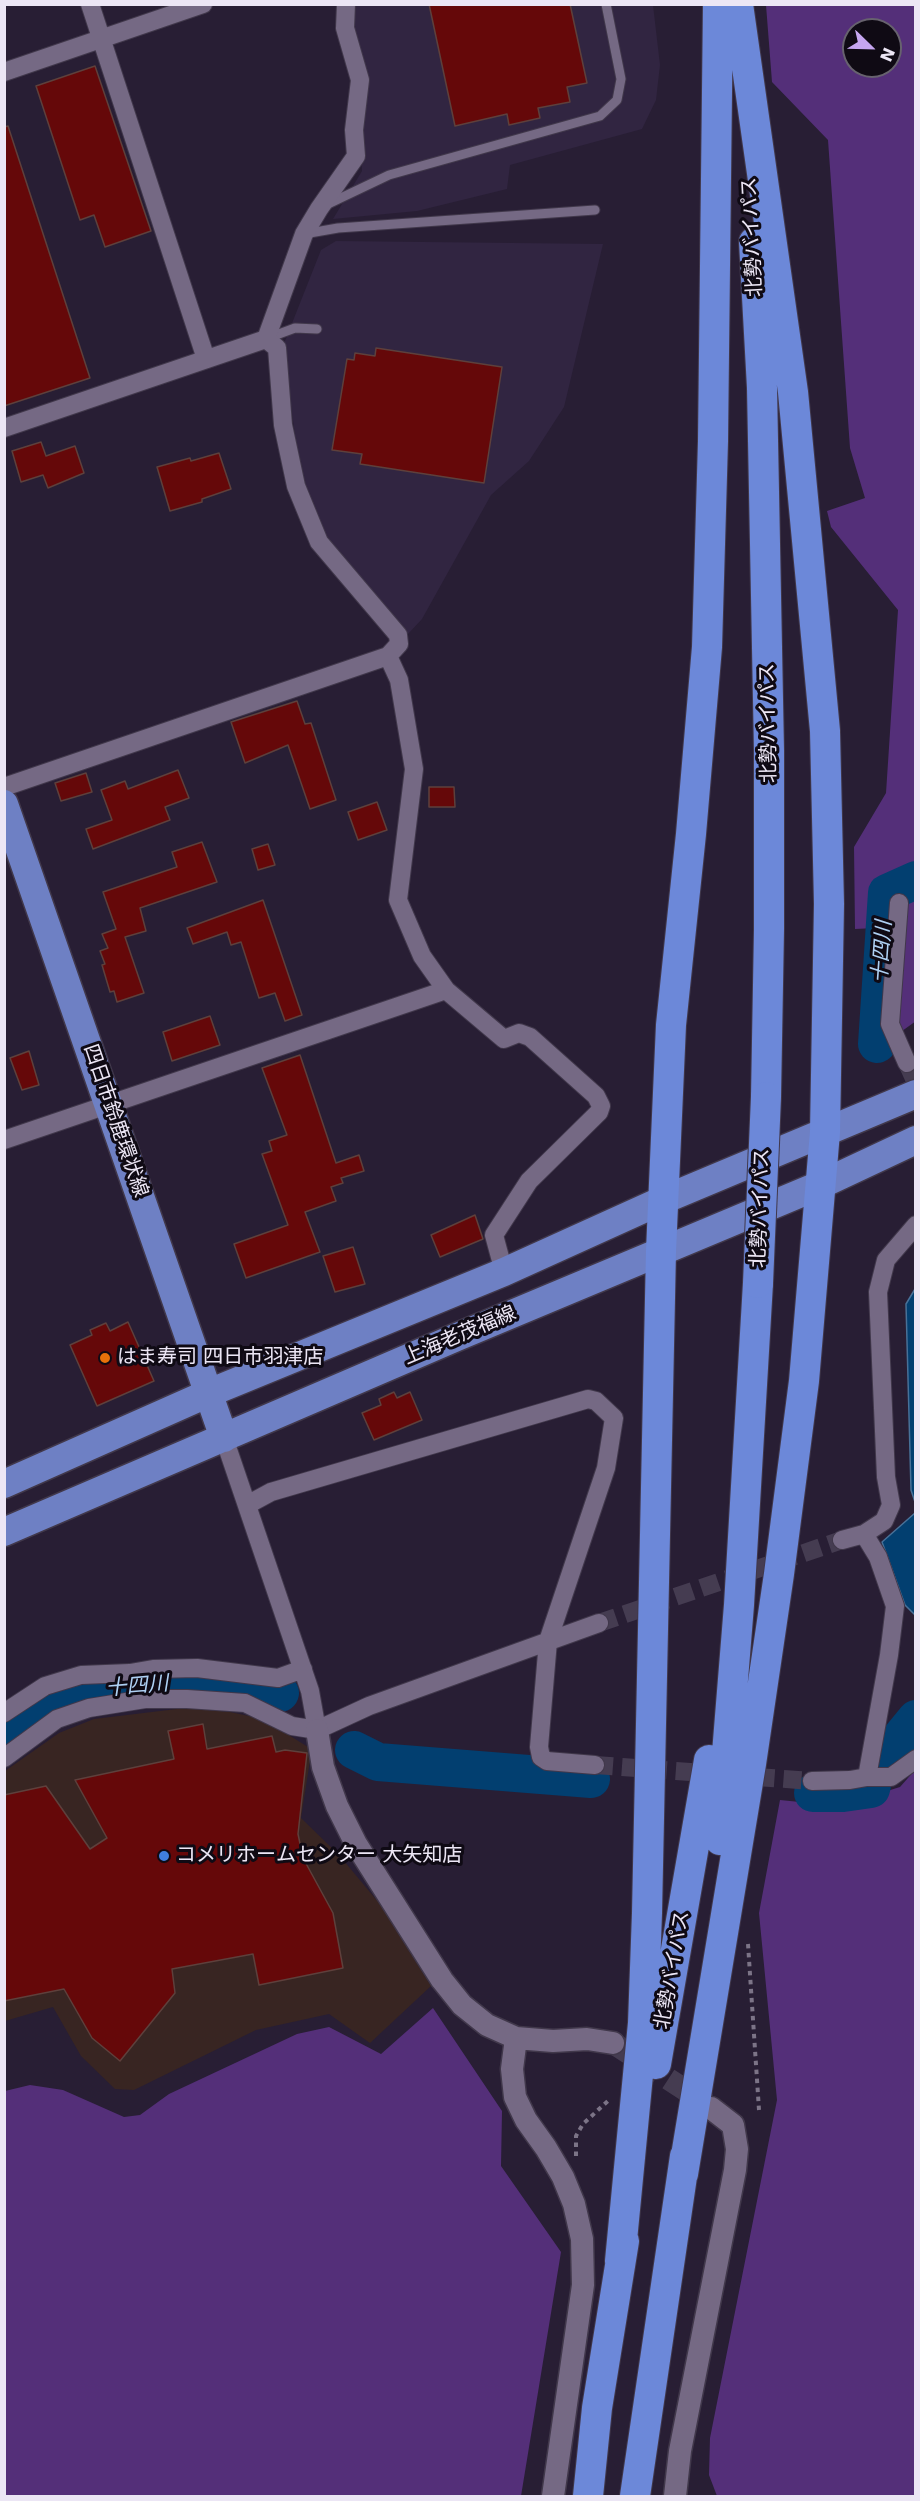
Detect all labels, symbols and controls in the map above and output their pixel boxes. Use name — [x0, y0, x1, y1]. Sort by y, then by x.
north arrow — [842, 18, 902, 78]
text: N — [876, 45, 899, 64]
street label: 北勢バイパス — [738, 176, 768, 298]
street label: 北勢バイパス — [756, 663, 782, 783]
water label: 十四川 — [868, 920, 898, 984]
street label: 四日市鈴鹿環状線 — [78, 1041, 152, 1201]
street label: 北勢バイパス — [747, 1148, 775, 1268]
street label: 上海老茂福線 — [400, 1302, 520, 1370]
place label: はま寿司 四日市羽津店 — [117, 1346, 323, 1370]
marker: はま寿司 四日市羽津店 — [98, 1351, 112, 1365]
water label: 十四川 — [105, 1672, 169, 1702]
place label: コメリホームセンター 大矢知店 — [176, 1844, 462, 1868]
marker: コメリホームセンター 大矢知店 — [157, 1849, 171, 1863]
street label: 北勢バイパス — [651, 1909, 695, 2031]

